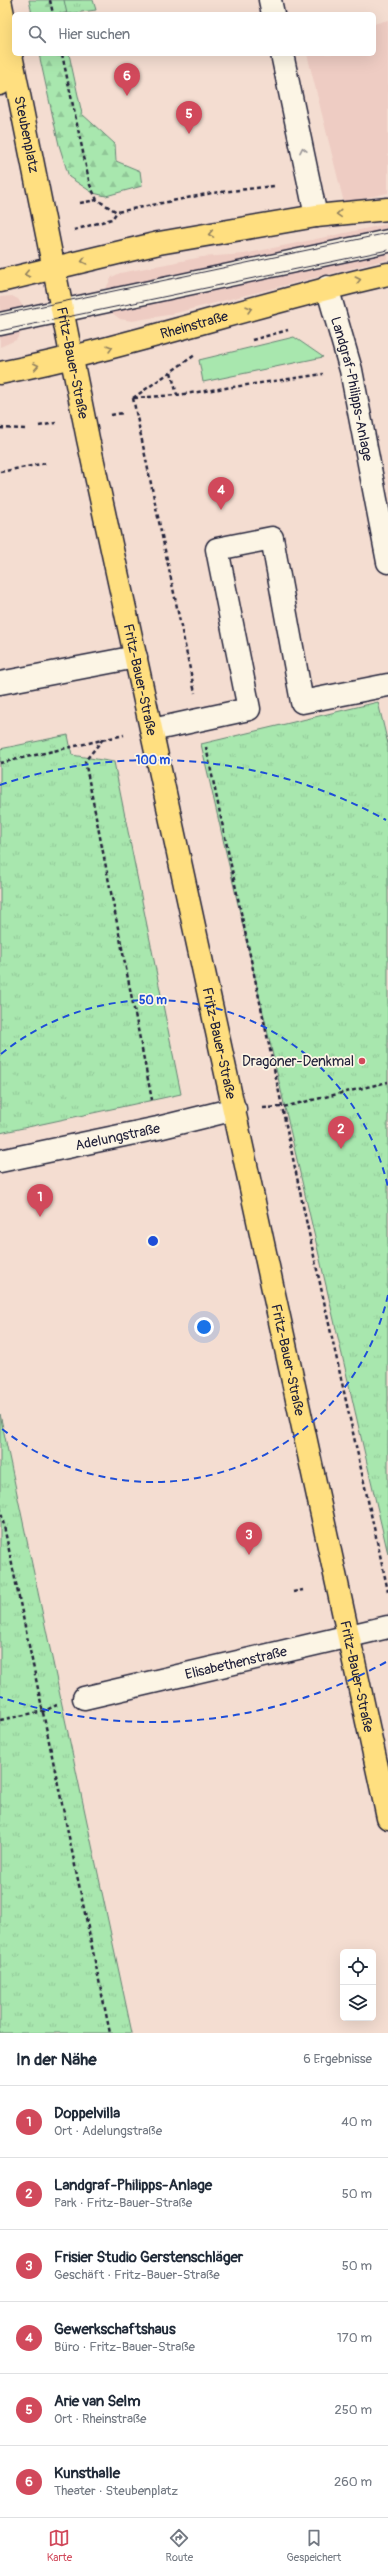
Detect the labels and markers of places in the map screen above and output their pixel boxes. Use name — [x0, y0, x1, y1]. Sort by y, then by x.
pin: 6 — [114, 63, 140, 96]
pin: 5 — [176, 101, 202, 134]
pin: 4 — [208, 477, 234, 510]
place label: Dragoner-Denkmal — [242, 1053, 354, 1070]
marker: Dragoner-Denkmal — [357, 1056, 367, 1066]
pin: 2 — [328, 1116, 354, 1149]
pin: 1 — [27, 1184, 53, 1217]
centre of rings — [146, 1234, 160, 1248]
pin: 3 — [236, 1522, 262, 1555]

